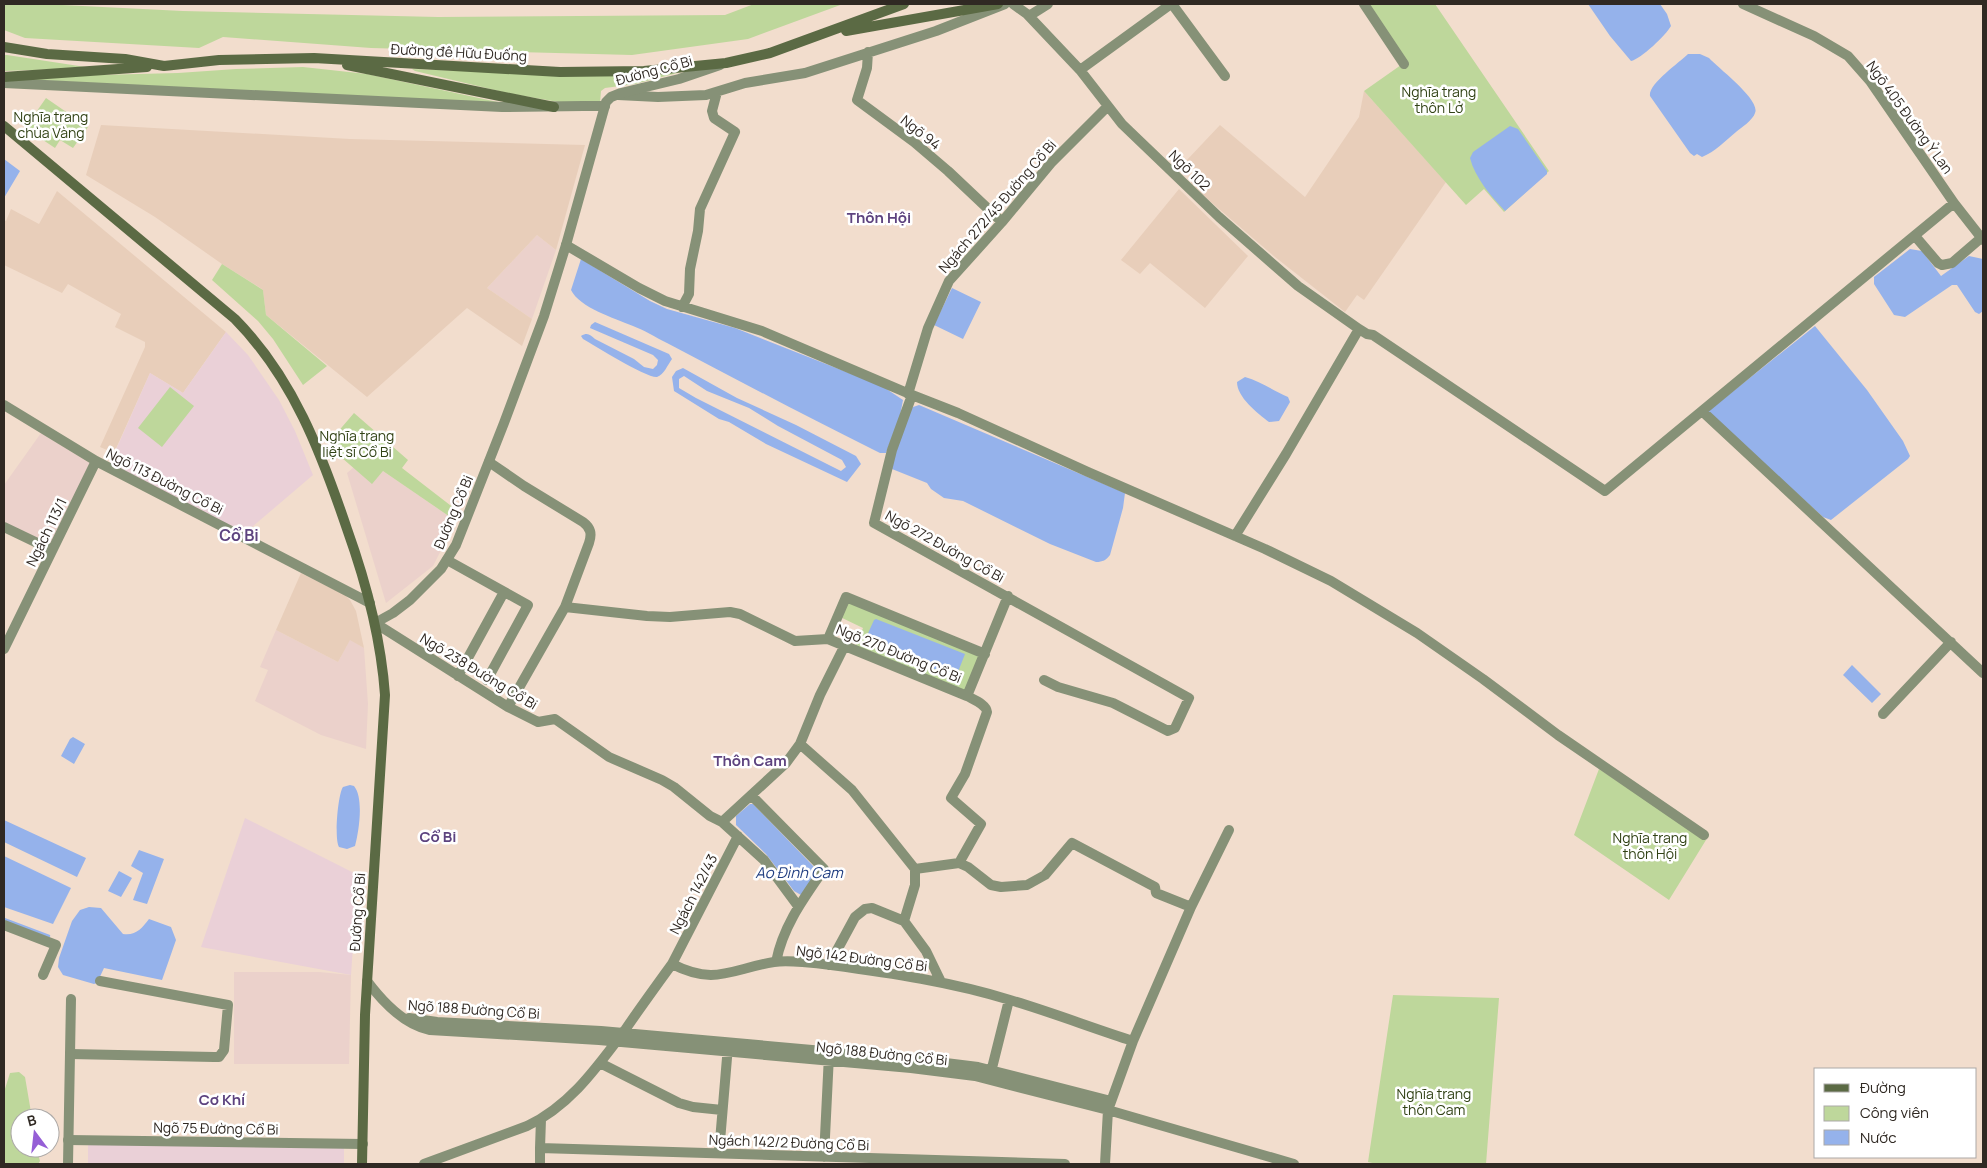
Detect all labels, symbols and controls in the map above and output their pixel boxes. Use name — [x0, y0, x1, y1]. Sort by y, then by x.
street label: Đường đê Hữu Đuống — [390, 39, 528, 65]
street label: Đường Cổ Bi — [614, 51, 694, 89]
street label: Ngõ 405 Đường Ỷ Lan — [1863, 57, 1957, 177]
park label: Nghĩa trang thôn Lở — [1402, 82, 1476, 117]
park label: Nghĩa trang chùa Vàng — [14, 107, 88, 142]
street label: Ngõ 94 — [897, 110, 945, 154]
street label: Ngách 272/45 Đường Cổ Bi — [934, 135, 1060, 277]
street label: Ngõ 102 — [1165, 145, 1215, 195]
district label: Thôn Hội — [847, 207, 911, 228]
park label: Nghĩa trang liệt sĩ Cổ Bi — [320, 426, 394, 461]
street label: Ngõ 113 Đường Cổ Bi — [103, 443, 227, 519]
street label: Đường Cổ Bi — [429, 472, 477, 552]
street label: Ngách 113/1 — [21, 495, 71, 569]
street label: Ngõ 272 Đường Cổ Bi — [882, 505, 1008, 587]
district label: Cổ Bi — [219, 524, 259, 546]
street label: Ngõ 270 Đường Cổ Bi — [833, 619, 965, 687]
street label: Ngõ 238 Đường Cổ Bi — [417, 628, 541, 714]
district label: Thôn Cam — [713, 750, 787, 771]
district label: Cổ Bi — [419, 826, 457, 847]
park label: Nghĩa trang thôn Hội — [1613, 828, 1687, 863]
street label: Ngách 142/43 — [665, 851, 721, 937]
water label: Ao Đình Cam — [755, 862, 844, 883]
street label: Đường Cổ Bi — [345, 872, 369, 952]
street label: Ngõ 142 Đường Cổ Bi — [795, 941, 929, 975]
street label: Ngõ 188 Đường Cổ Bi — [408, 995, 540, 1023]
street label: Ngõ 188 Đường Cổ Bi — [815, 1037, 949, 1069]
legend — [1814, 1068, 1977, 1158]
text: Đường — [1860, 1077, 1906, 1098]
park label: Nghĩa trang thôn Cam — [1397, 1084, 1471, 1119]
district label: Cơ Khí — [199, 1089, 245, 1110]
text: Công viên — [1860, 1102, 1929, 1123]
north arrow — [10, 1108, 60, 1158]
text: B — [25, 1110, 38, 1130]
street label: Ngõ 75 Đường Cổ Bi — [153, 1117, 279, 1139]
text: Nước — [1860, 1127, 1897, 1148]
street label: Ngách 142/2 Đường Cổ Bi — [708, 1130, 870, 1154]

